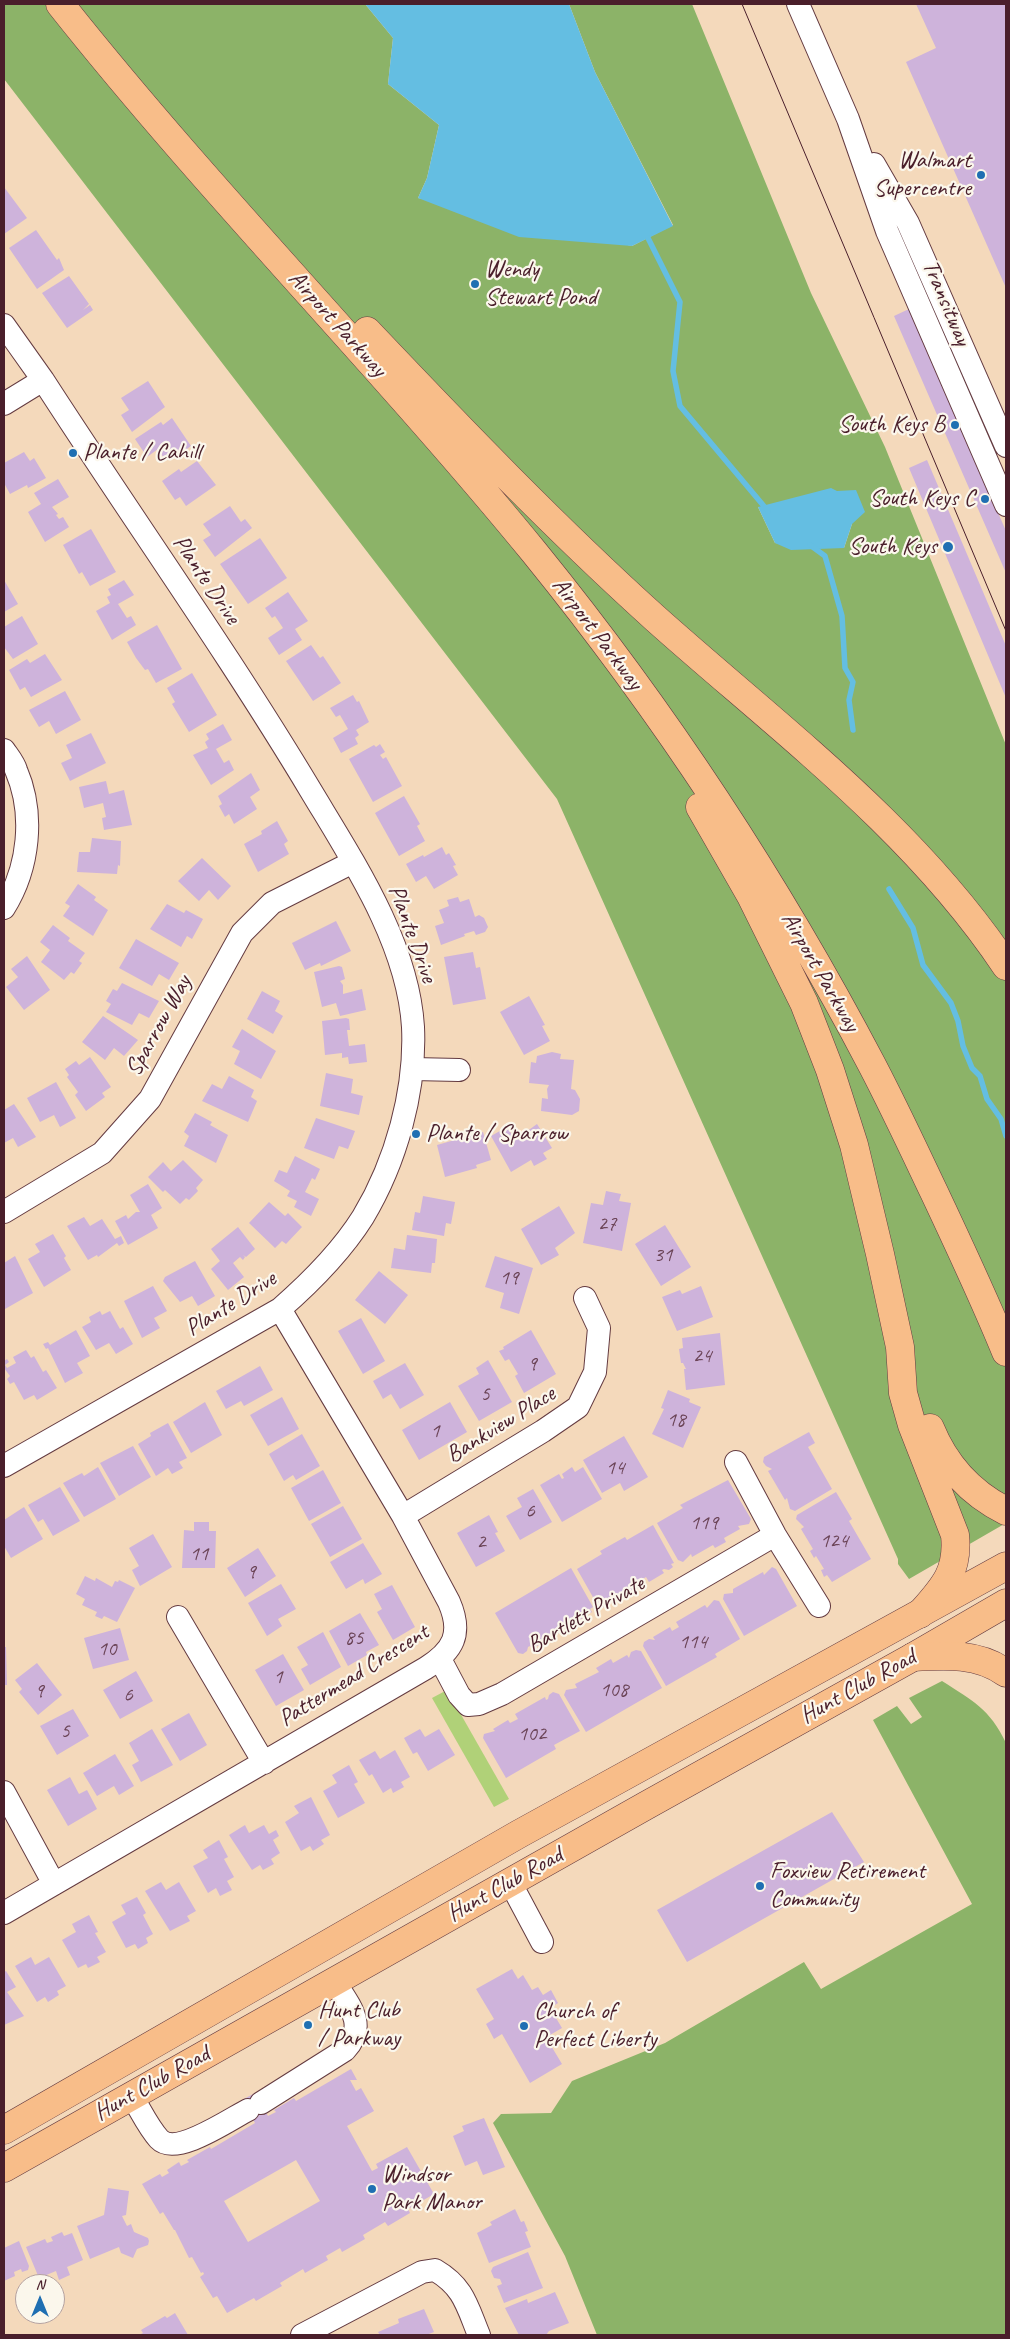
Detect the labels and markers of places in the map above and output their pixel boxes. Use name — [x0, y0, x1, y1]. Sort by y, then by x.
place label: Walmart Supercentre — [873, 147, 971, 203]
marker: Walmart Supercentre — [975, 169, 987, 181]
place label: Wendy Stewart Pond — [485, 256, 596, 312]
marker: Wendy Stewart Pond — [469, 278, 481, 290]
place label: South Keys B — [838, 411, 945, 439]
marker: South Keys B — [949, 419, 961, 431]
place label: Plante / Cahill — [83, 439, 201, 467]
marker: Plante / Cahill — [67, 447, 79, 459]
place label: South Keys C — [869, 485, 975, 513]
marker: South Keys C — [979, 493, 991, 505]
place label: South Keys — [848, 533, 937, 561]
marker: South Keys — [941, 540, 955, 554]
place label: Plante / Sparrow — [426, 1120, 567, 1148]
marker: Plante / Sparrow — [410, 1128, 422, 1140]
place label: Foxview Retirement Community — [770, 1858, 925, 1914]
marker: Foxview Retirement Community — [754, 1880, 766, 1892]
place label: Hunt Club / Parkway — [318, 1997, 400, 2053]
place label: Church of Perfect Liberty — [534, 1998, 657, 2054]
marker: Hunt Club / Parkway — [302, 2019, 314, 2031]
marker: Church of Perfect Liberty — [518, 2020, 530, 2032]
place label: Windsor Park Manor — [382, 2161, 482, 2217]
marker: Windsor Park Manor — [366, 2183, 378, 2195]

